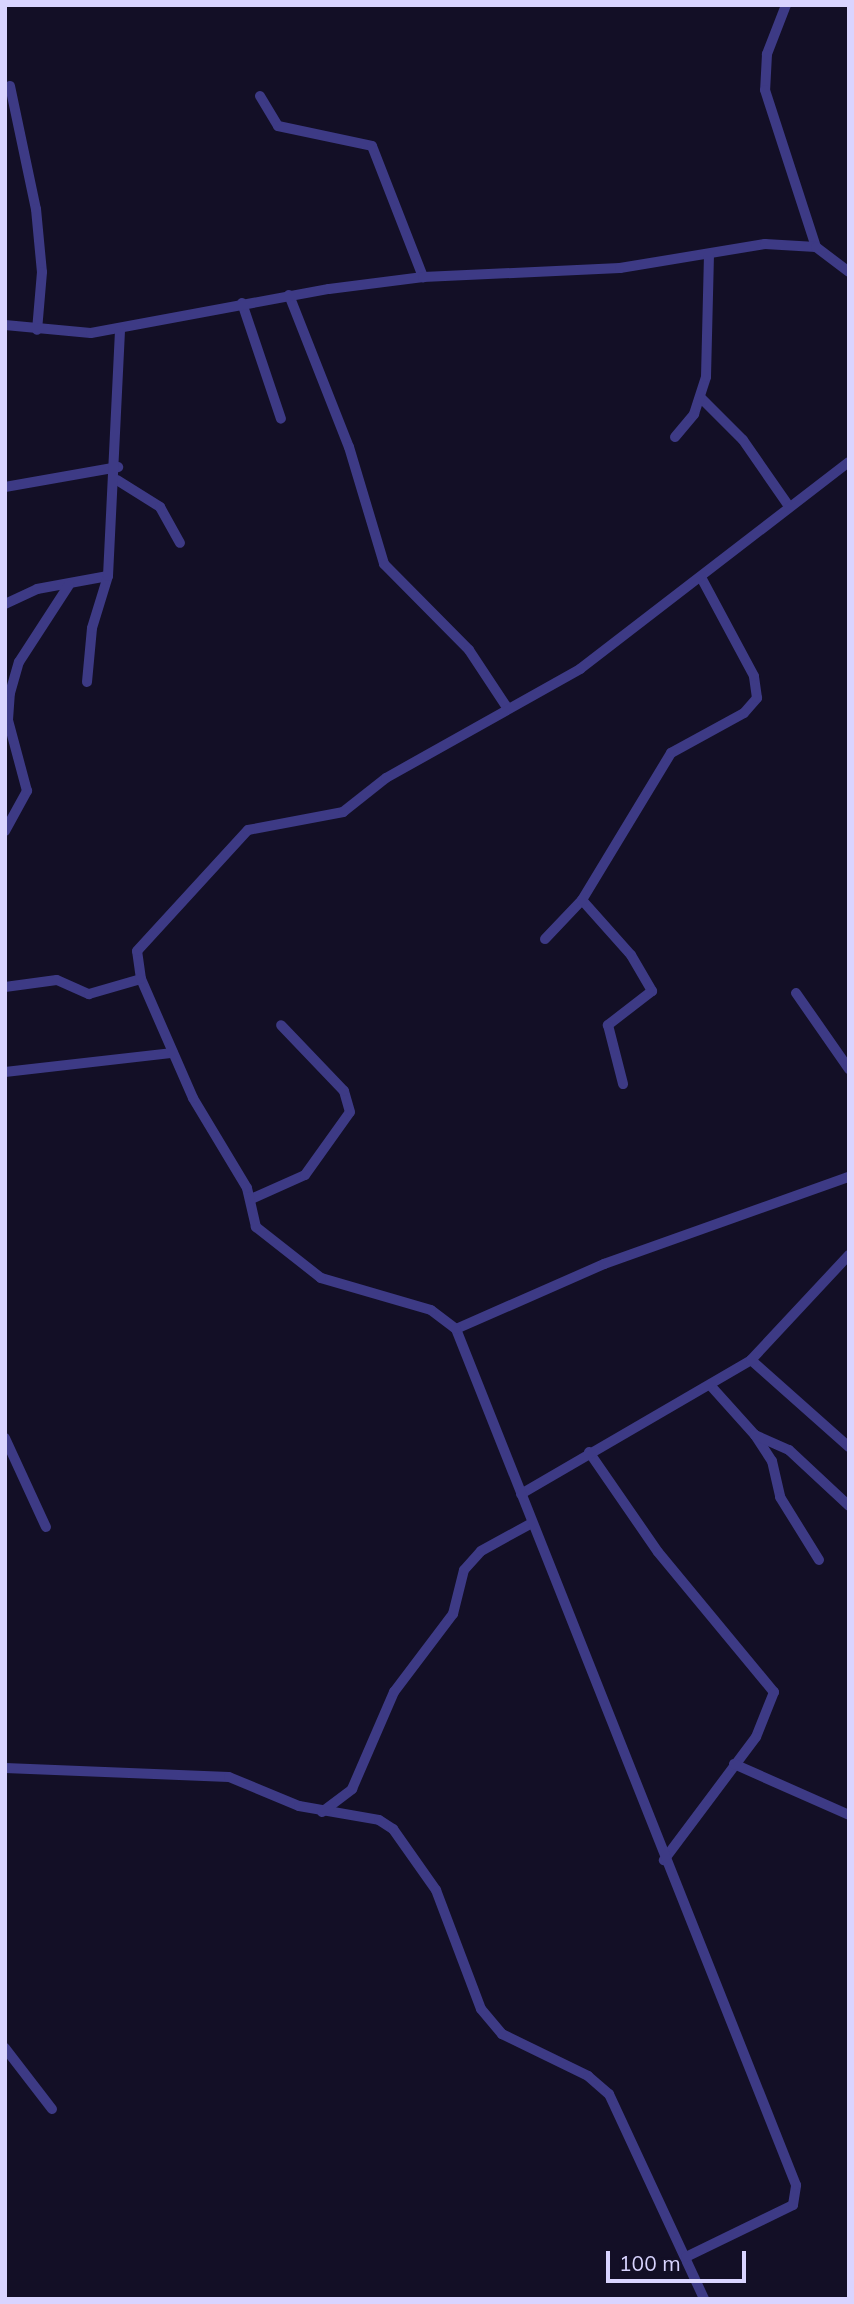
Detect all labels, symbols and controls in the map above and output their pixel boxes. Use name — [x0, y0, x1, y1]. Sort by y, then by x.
scale bar — [609, 2238, 749, 2282]
text: 100 m — [619, 2250, 681, 2276]

